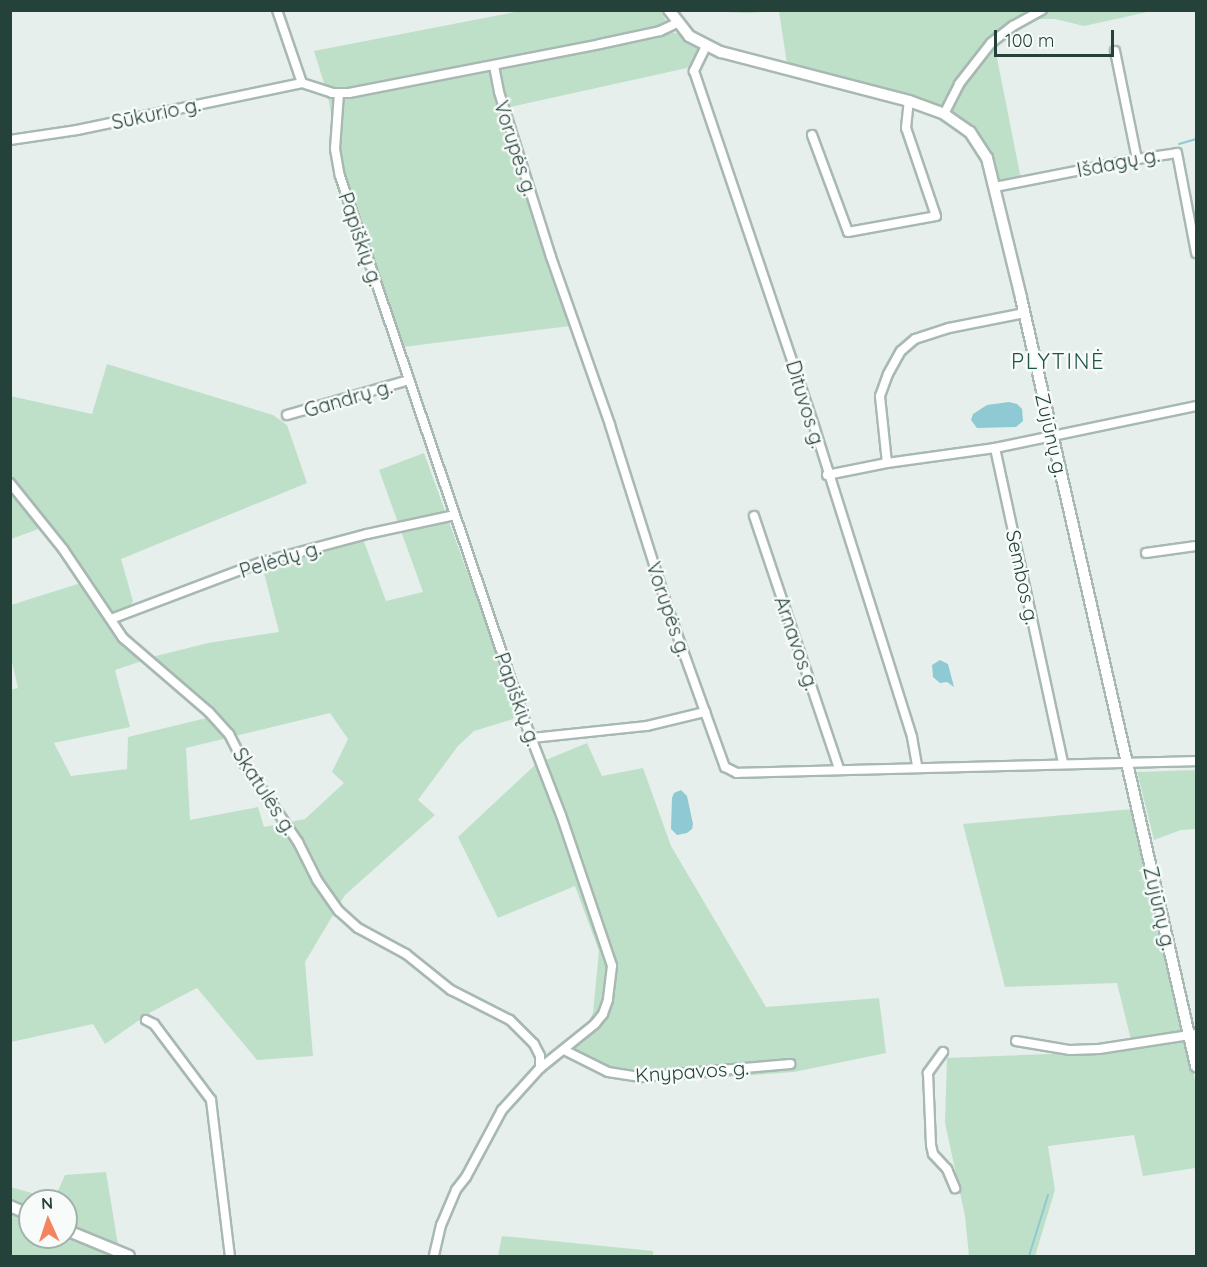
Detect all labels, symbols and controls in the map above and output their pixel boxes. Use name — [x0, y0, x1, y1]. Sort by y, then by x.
scale bar — [997, 18, 1117, 56]
text: 100 m — [1005, 29, 1054, 52]
street label: Sūkurio g. — [109, 92, 203, 134]
street label: Vorupės g. — [489, 98, 543, 198]
street label: Išdagų g. — [1075, 142, 1161, 182]
street label: Papiškių g. — [334, 189, 388, 289]
district label: PLYTINĖ — [1011, 349, 1105, 375]
street label: Dituvos g. — [781, 357, 831, 451]
street label: Gandrų g. — [301, 374, 395, 422]
street label: Zujūnų g. — [1031, 391, 1073, 479]
street label: Sembos g. — [1001, 528, 1045, 626]
street label: Pelėdų g. — [236, 535, 324, 583]
street label: Vorupės g. — [642, 559, 696, 659]
street label: Arnavos g. — [770, 593, 824, 693]
street label: Papiškių g. — [490, 649, 546, 749]
street label: Skatulės g. — [228, 743, 302, 839]
street label: Zujūnų g. — [1139, 864, 1181, 952]
street label: Knypavos g. — [634, 1055, 750, 1087]
north arrow — [18, 1189, 78, 1249]
text: N — [41, 1193, 54, 1213]

